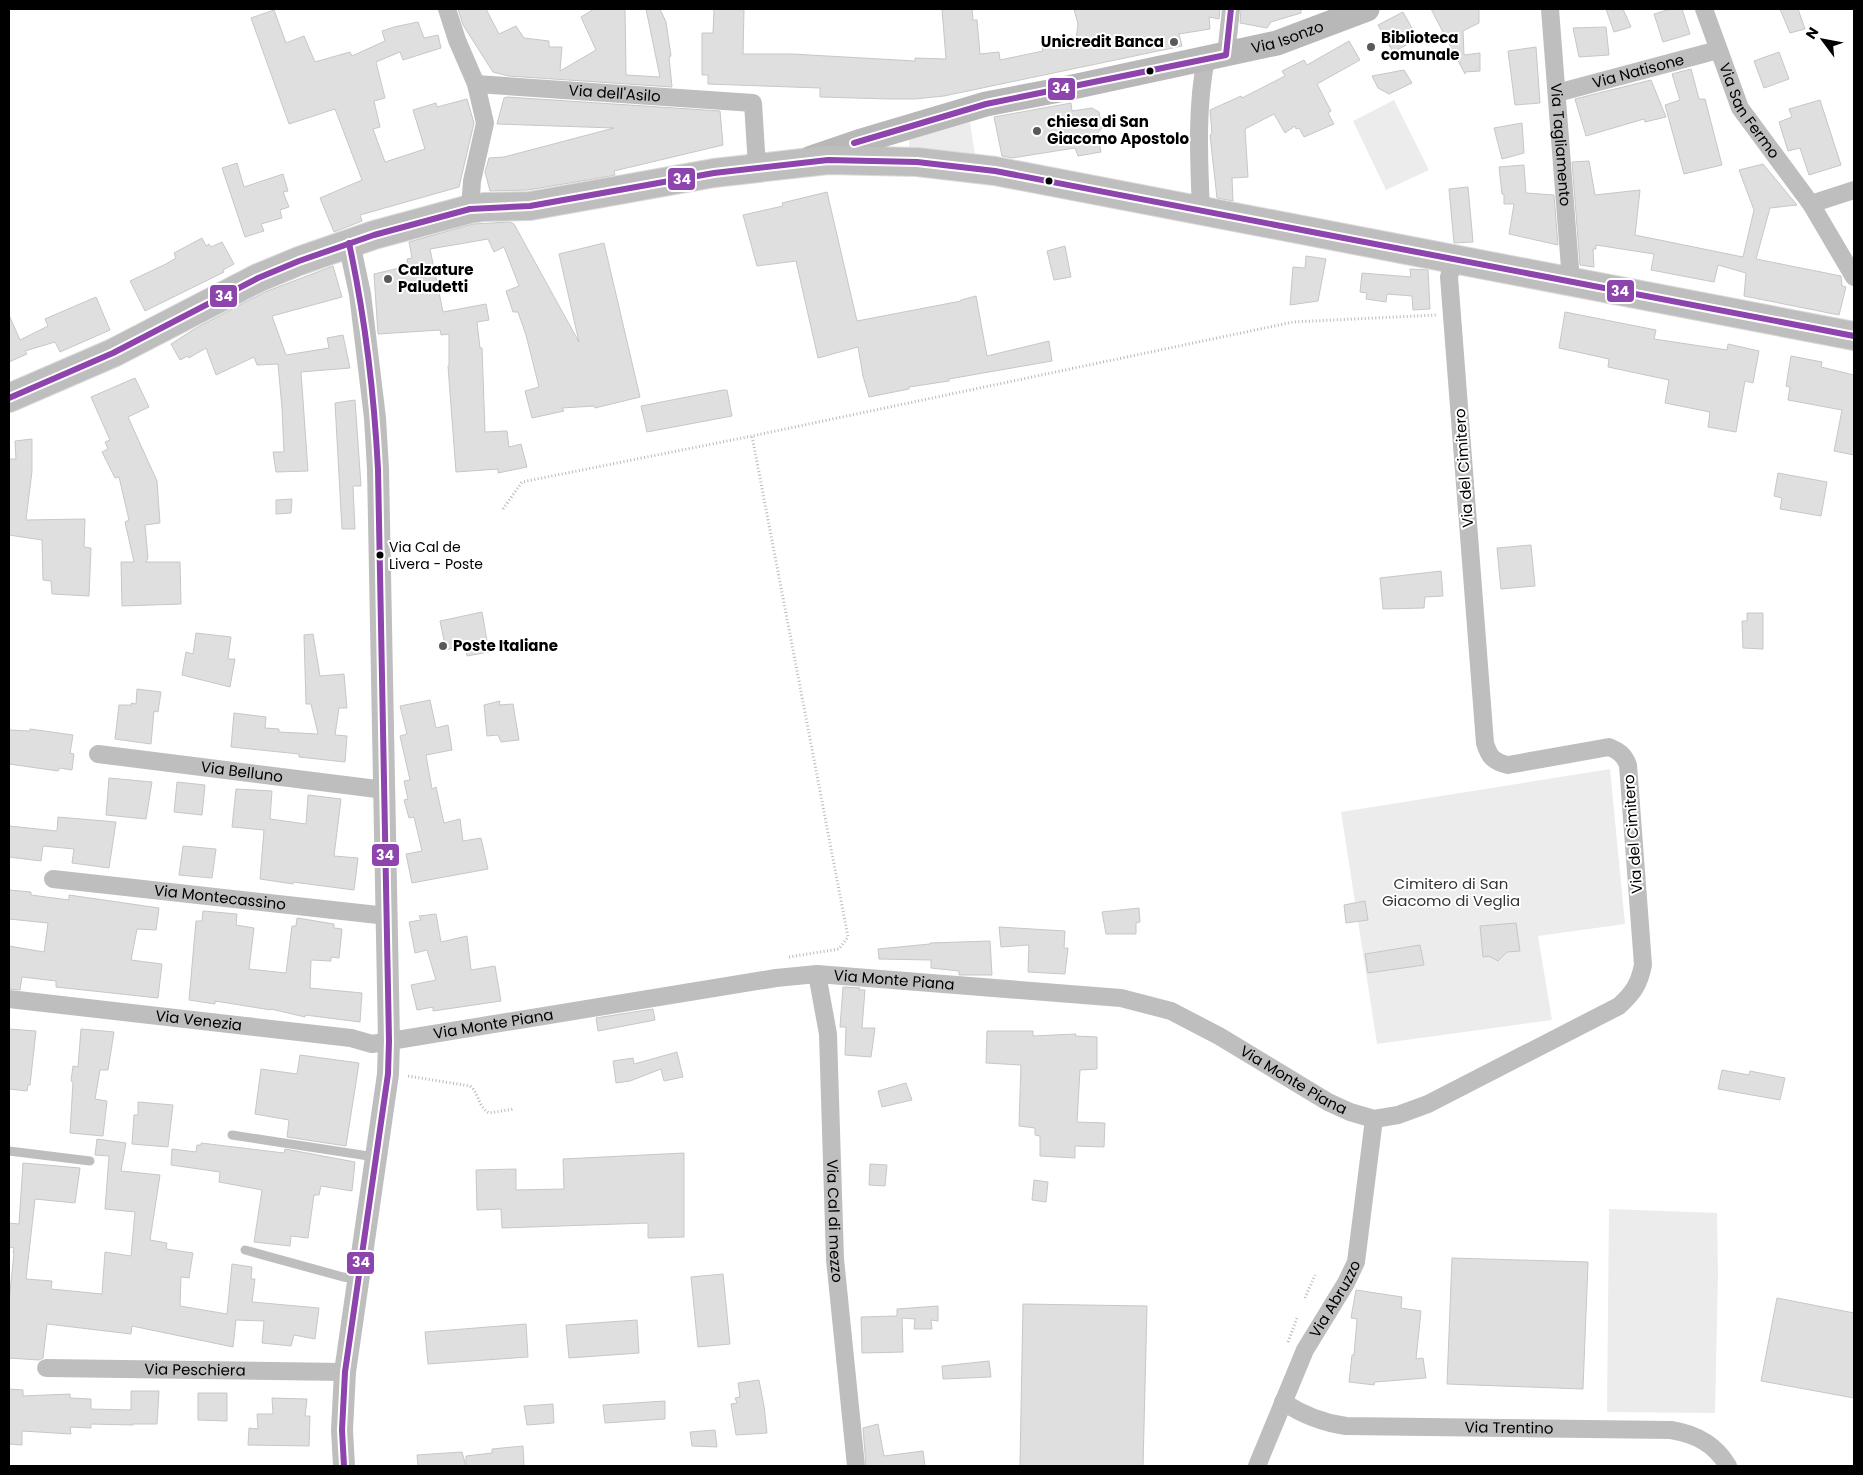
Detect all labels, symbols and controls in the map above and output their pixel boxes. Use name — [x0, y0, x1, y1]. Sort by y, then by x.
street label: Via Isonzo — [1249, 15, 1326, 58]
north arrow — [1798, 15, 1848, 65]
text: N — [1801, 23, 1823, 43]
place label: Biblioteca comunale — [1381, 27, 1460, 65]
place label: Unicredit Banca — [1041, 31, 1164, 52]
marker: Unicredit Banca — [1168, 36, 1180, 48]
marker: Biblioteca comunale — [1365, 41, 1377, 53]
street label: Via Natisone — [1590, 49, 1686, 93]
street label: Via San Fermo — [1714, 60, 1785, 163]
unlabelled marker — [1145, 66, 1155, 76]
line badge: 34 — [1047, 77, 1076, 101]
text: 34 — [1052, 78, 1070, 98]
street label: Via dell'Asilo — [568, 79, 661, 107]
street label: Via Tagliamento — [1546, 82, 1576, 207]
place label: chiesa di San Giacomo Apostolo — [1047, 111, 1190, 149]
marker: chiesa di San Giacomo Apostolo — [1031, 125, 1043, 137]
line badge: 34 — [667, 167, 696, 191]
text: 34 — [673, 169, 691, 189]
unlabelled marker — [1044, 176, 1054, 186]
place label: Calzature Paludetti — [398, 259, 474, 297]
marker: Calzature Paludetti — [382, 273, 394, 285]
line badge: 34 — [1606, 279, 1635, 303]
text: 34 — [1611, 281, 1629, 301]
line badge: 34 — [209, 284, 238, 308]
text: 34 — [215, 286, 233, 306]
street label: Via del Cimitero — [1449, 408, 1478, 528]
place label: Via Cal de Livera - Poste — [389, 537, 483, 574]
marker: Via Cal de Livera - Poste — [375, 550, 385, 560]
place label: Poste Italiane — [453, 635, 558, 656]
marker: Poste Italiane — [437, 640, 449, 652]
street label: Via Belluno — [200, 756, 284, 787]
street label: Via del Cimitero — [1618, 774, 1647, 894]
line badge: 34 — [371, 843, 400, 867]
text: 34 — [376, 845, 394, 865]
park label: Cimitero di San Giacomo di Veglia — [1382, 873, 1520, 911]
street label: Via Montecassino — [153, 879, 287, 915]
street label: Via Monte Piana — [833, 964, 955, 995]
street label: Via Monte Piana — [432, 1004, 555, 1044]
street label: Via Venezia — [154, 1005, 243, 1036]
street label: Via Monte Piana — [1236, 1040, 1351, 1119]
street label: Via Cal di mezzo — [822, 1159, 848, 1283]
line badge: 34 — [346, 1251, 375, 1275]
text: 34 — [352, 1252, 370, 1272]
street label: Via Abruzzo — [1304, 1256, 1365, 1341]
street label: Via Peschiera — [144, 1358, 246, 1381]
street label: Via Trentino — [1464, 1416, 1554, 1439]

